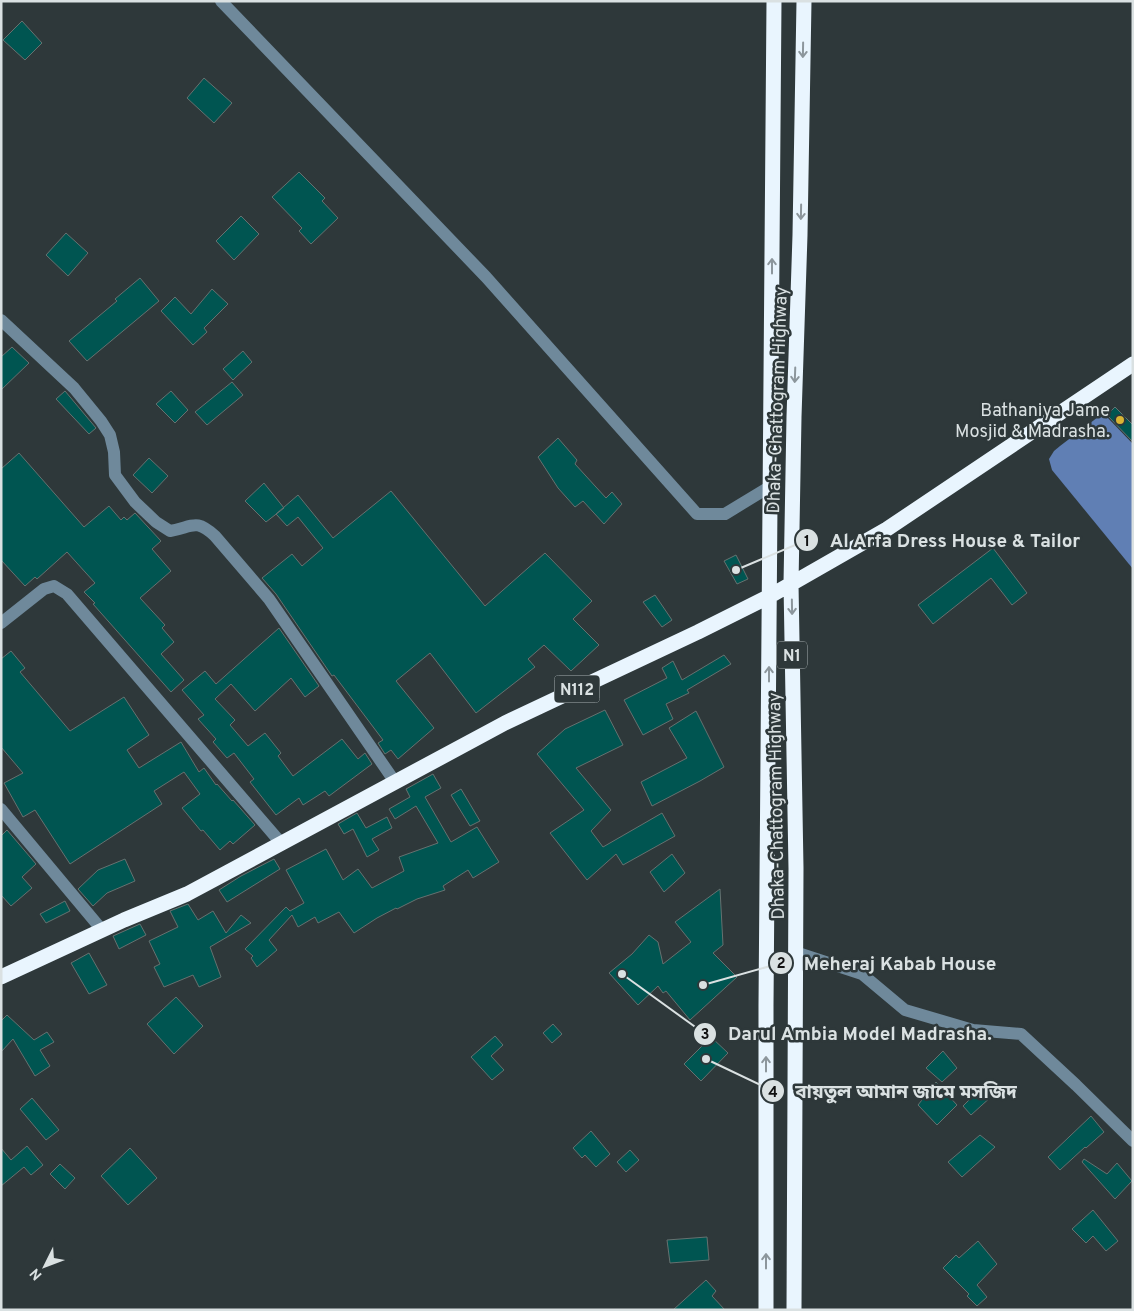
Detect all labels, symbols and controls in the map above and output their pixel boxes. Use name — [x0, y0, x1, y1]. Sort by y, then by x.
one-way arrow — [798, 42, 808, 58]
one-way arrow — [796, 204, 805, 220]
one-way arrow — [767, 258, 777, 274]
street label: Dhaka-Chattogram Highway — [763, 286, 794, 514]
one-way arrow — [791, 367, 800, 383]
place label: Bathaniya Jame Mosjid & Madrasha. — [955, 400, 1110, 444]
marker: Bathaniya Jame Mosjid & Madrasha. — [1114, 414, 1126, 426]
callout: Al Arfa Dress House & Tailor — [794, 523, 1091, 557]
text: Al Arfa Dress House & Tailor — [830, 530, 1080, 554]
text: 1 — [804, 533, 810, 552]
one-way arrow — [787, 599, 796, 615]
road number: N1 — [777, 642, 807, 668]
one-way arrow — [764, 666, 774, 682]
road number: N112 — [554, 676, 600, 702]
street label: Dhaka-Chattogram Highway — [764, 692, 791, 920]
callout: Meheraj Kabab House — [769, 946, 1006, 980]
text: Meheraj Kabab House — [804, 953, 996, 977]
text: 2 — [776, 955, 786, 974]
callout: Darul Ambia Model Madrasha. — [693, 1017, 1003, 1051]
text: Darul Ambia Model Madrasha. — [728, 1023, 992, 1047]
text: 3 — [701, 1026, 710, 1045]
one-way arrow — [761, 1056, 771, 1072]
callout: বায়তুল আমান জামে মসজিদ — [760, 1074, 1027, 1108]
text: বায়তুল আমান জামে মসজিদ — [794, 1081, 1017, 1105]
text: 4 — [768, 1084, 778, 1103]
north arrow — [20, 1241, 70, 1291]
one-way arrow — [761, 1253, 771, 1270]
text: N — [27, 1264, 46, 1283]

